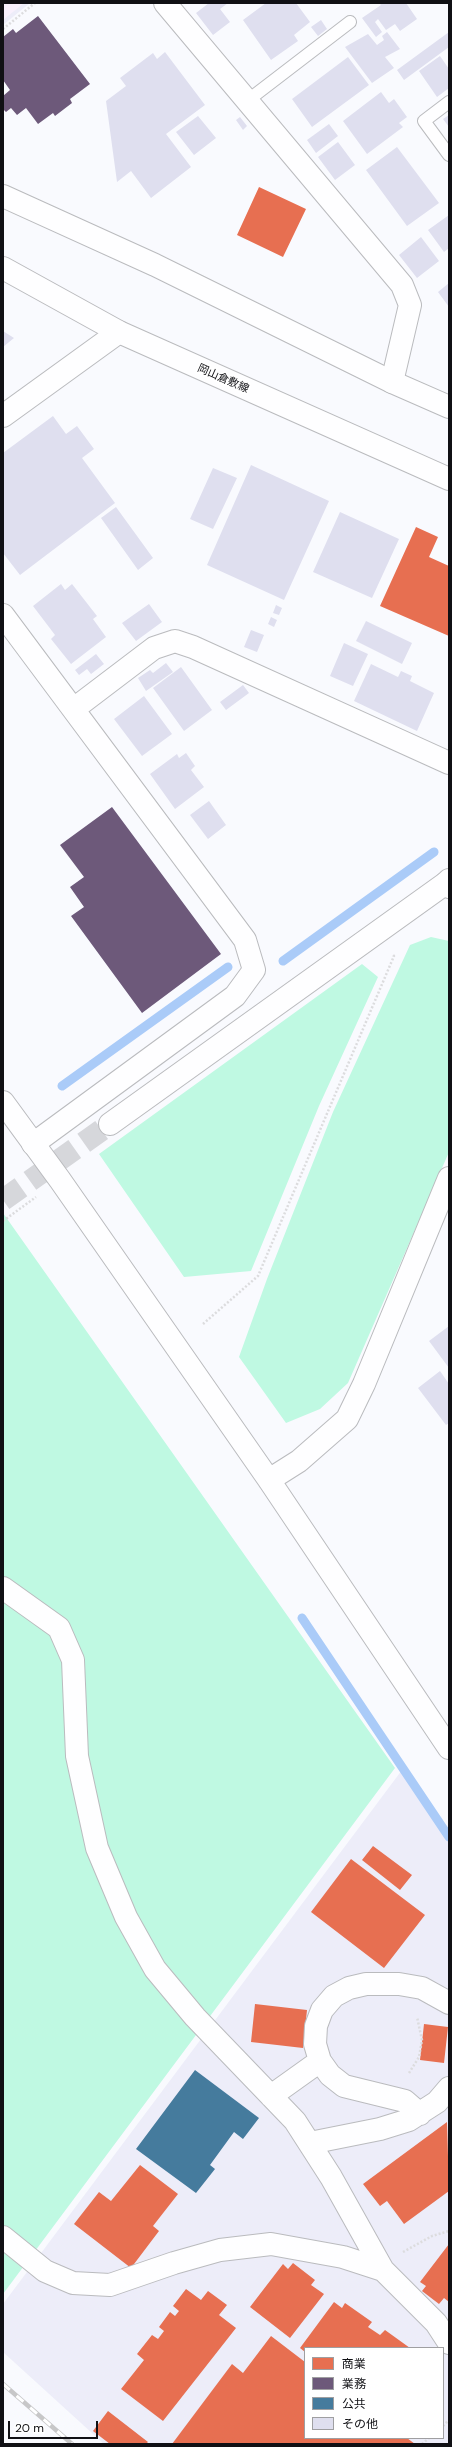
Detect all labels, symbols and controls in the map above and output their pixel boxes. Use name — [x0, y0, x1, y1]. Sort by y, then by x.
street label: 岡山倉敷線 — [195, 362, 251, 396]
legend — [304, 2347, 444, 2439]
text: 商業 — [342, 2356, 366, 2372]
text: 業務 — [342, 2376, 366, 2392]
text: 公共 — [342, 2396, 366, 2412]
scale bar — [10, 2413, 100, 2439]
text: その他 — [342, 2416, 378, 2432]
text: 20 m — [15, 2420, 44, 2436]

